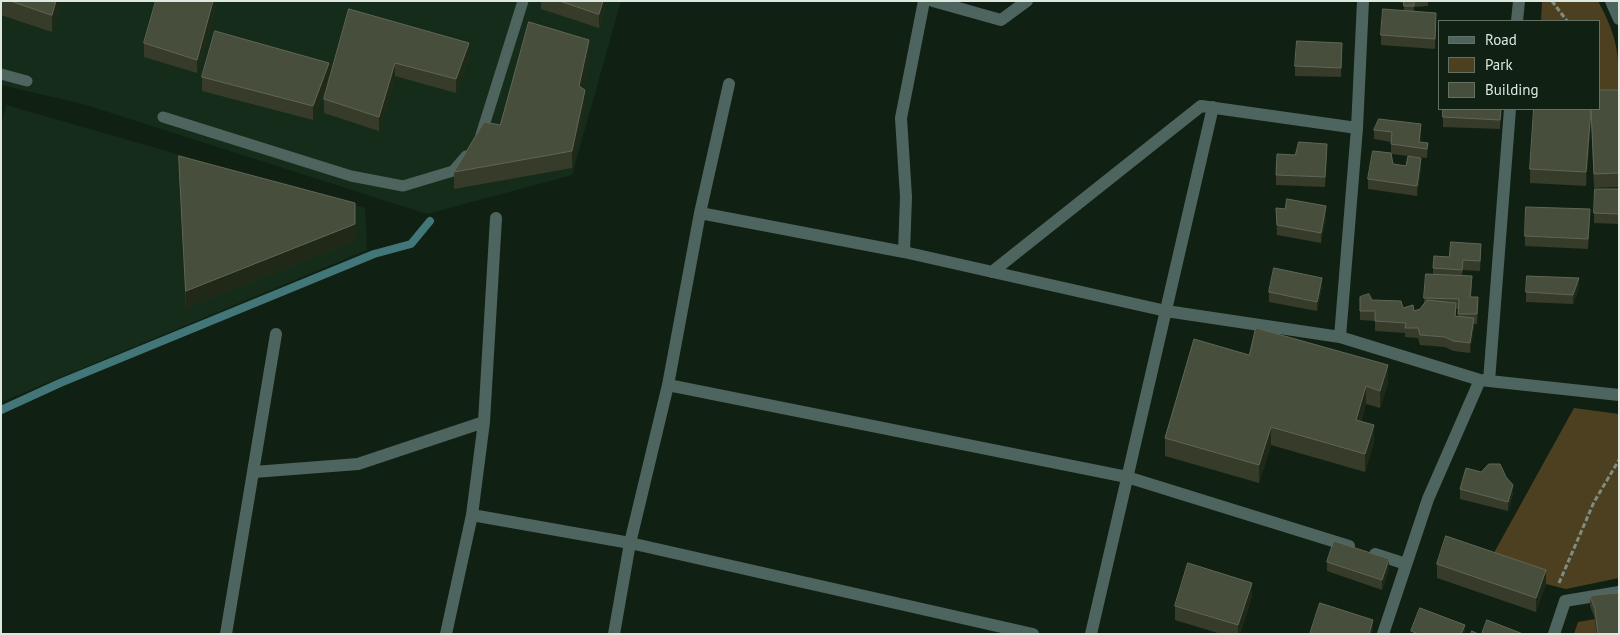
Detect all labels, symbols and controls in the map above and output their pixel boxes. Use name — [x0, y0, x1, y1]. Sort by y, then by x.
legend — [1438, 20, 1600, 110]
text: Road — [1485, 30, 1517, 49]
text: Park — [1485, 55, 1513, 74]
text: Building — [1485, 80, 1539, 99]

